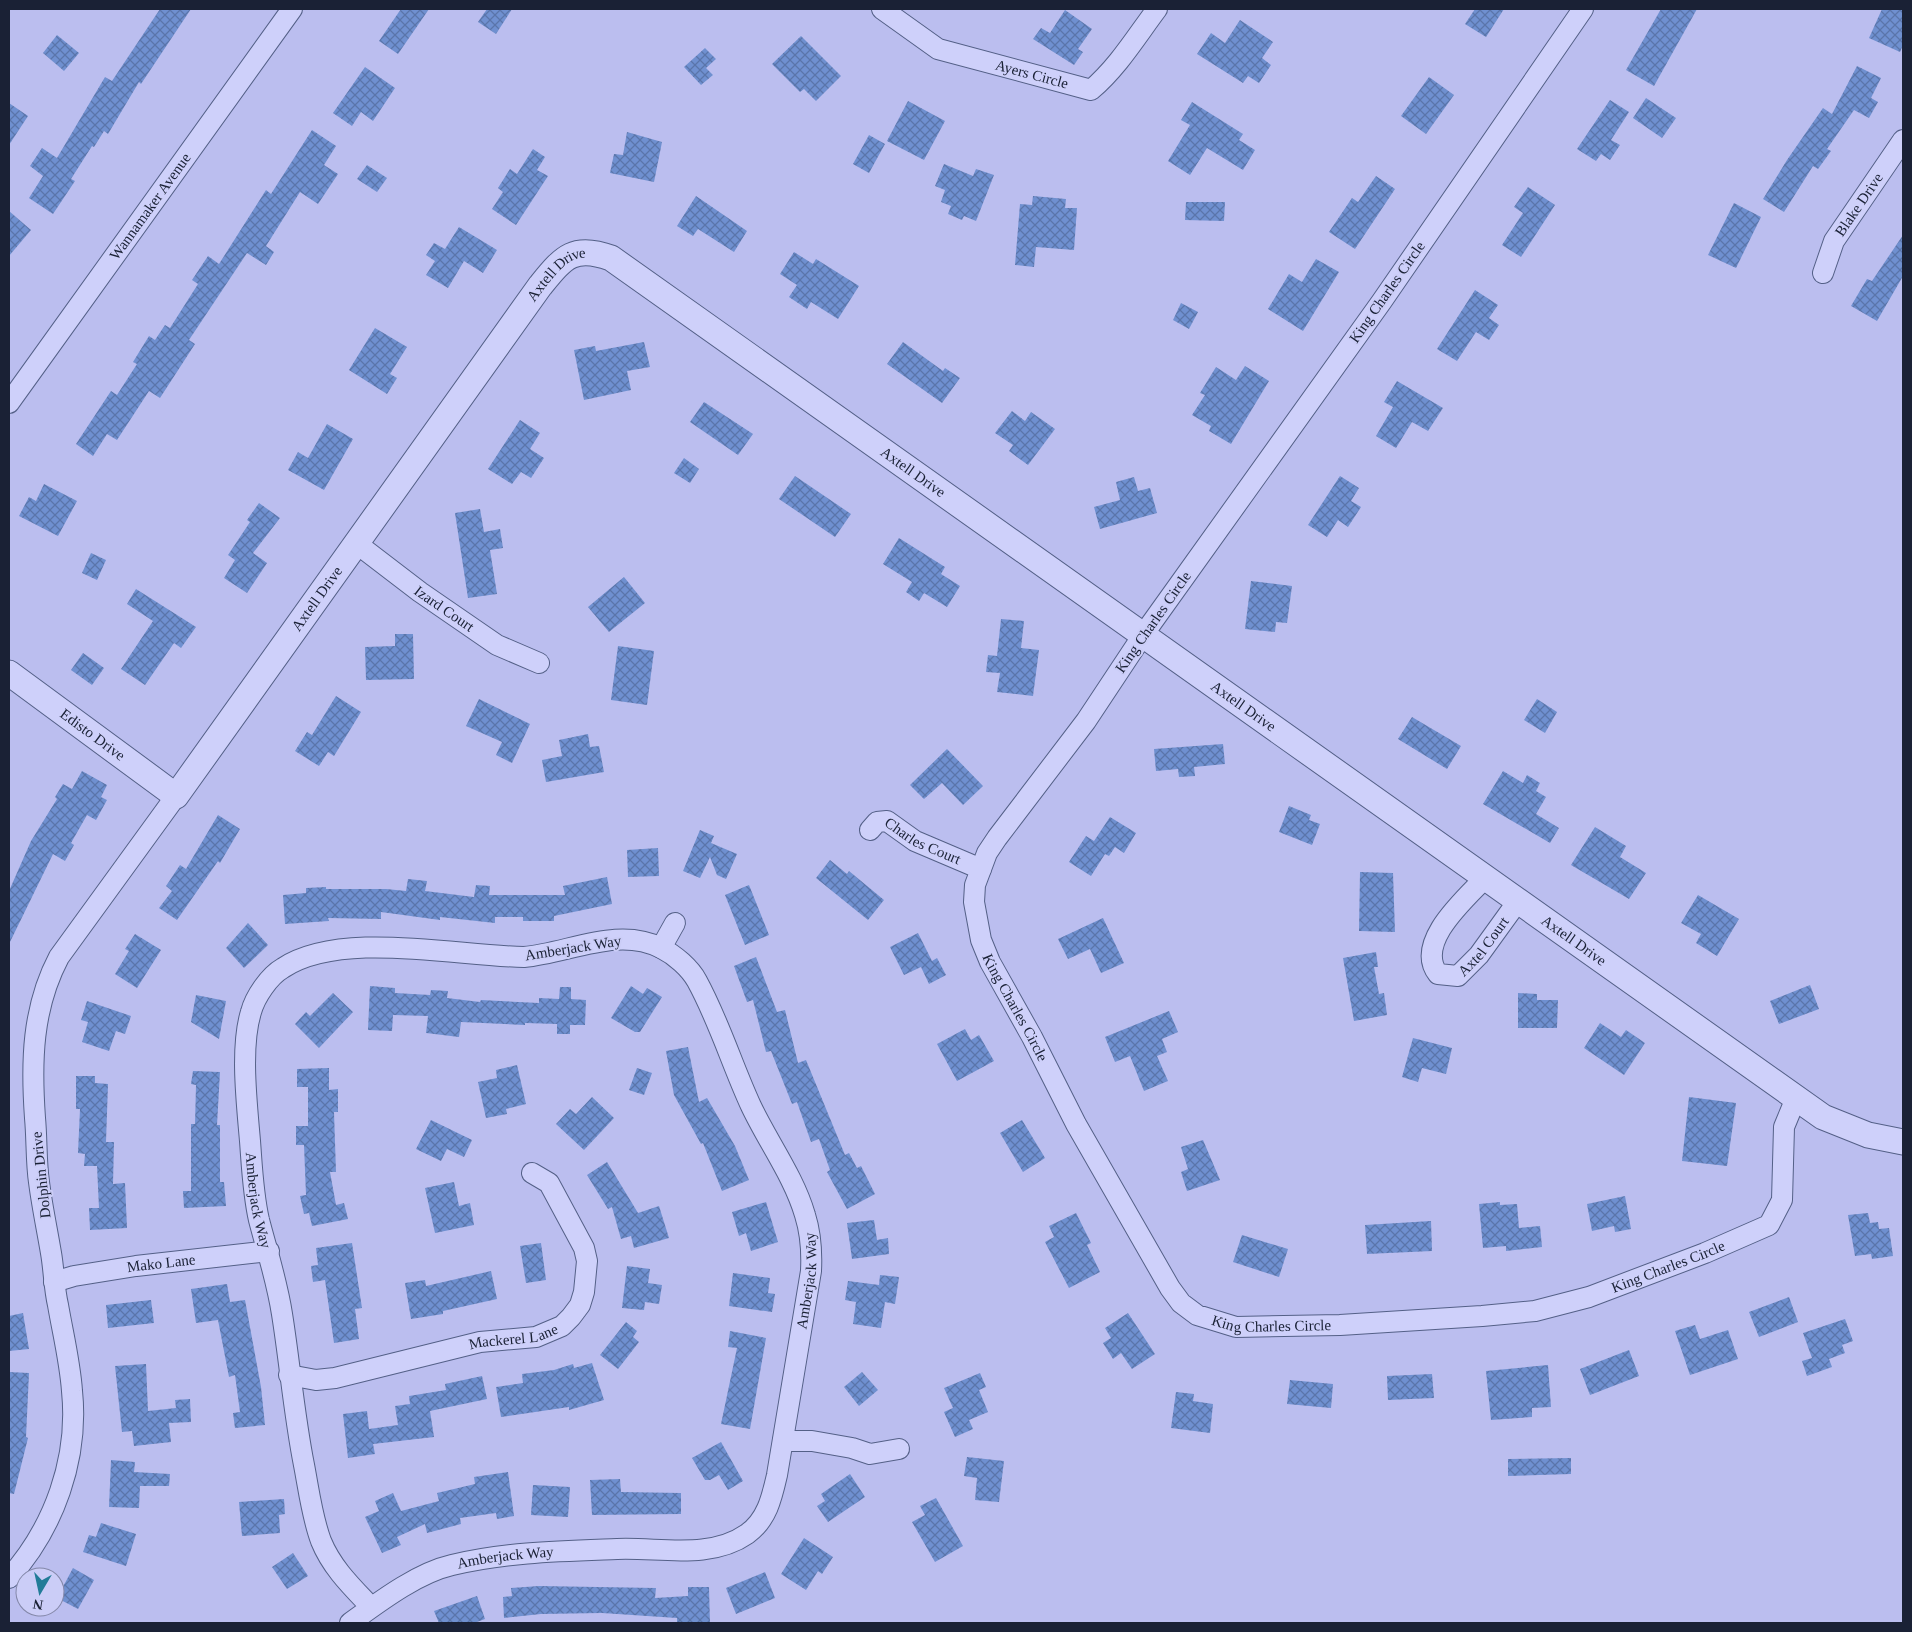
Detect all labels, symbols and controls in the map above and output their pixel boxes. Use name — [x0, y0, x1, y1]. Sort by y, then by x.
street label: Ayers Circle — [994, 57, 1070, 92]
street label: Wannamaker Avenue — [107, 150, 194, 263]
street label: Blake Drive — [1832, 170, 1886, 239]
street label: King Charles Circle — [1346, 238, 1428, 346]
street label: Axtell Drive — [524, 244, 587, 304]
street label: Axtell Drive — [878, 444, 949, 501]
street label: Axtell Drive — [288, 563, 346, 634]
street label: King Charles Circle — [1112, 568, 1194, 676]
street label: Izard Court — [411, 583, 478, 635]
street label: Axtell Drive — [1208, 678, 1279, 735]
street label: Edisto Drive — [57, 706, 128, 764]
street label: Charles Court — [882, 814, 964, 868]
street label: Axtell Drive — [1538, 912, 1610, 969]
street label: Axtel Court — [1455, 913, 1512, 979]
street label: Amberjack Way — [524, 932, 623, 964]
street label: King Charles Circle — [980, 952, 1051, 1064]
street label: Dolphin Drive — [28, 1131, 54, 1219]
street label: Amberjack Way — [243, 1151, 274, 1251]
street label: Amberjack Way — [793, 1231, 819, 1330]
street label: King Charles Circle — [1609, 1237, 1728, 1296]
street label: Mako Lane — [126, 1251, 197, 1275]
street label: King Charles Circle — [1210, 1312, 1332, 1335]
street label: Mackerel Lane — [467, 1321, 561, 1352]
street label: Amberjack Way — [455, 1544, 555, 1572]
north arrow — [15, 1567, 65, 1617]
text: N — [32, 1596, 44, 1613]

